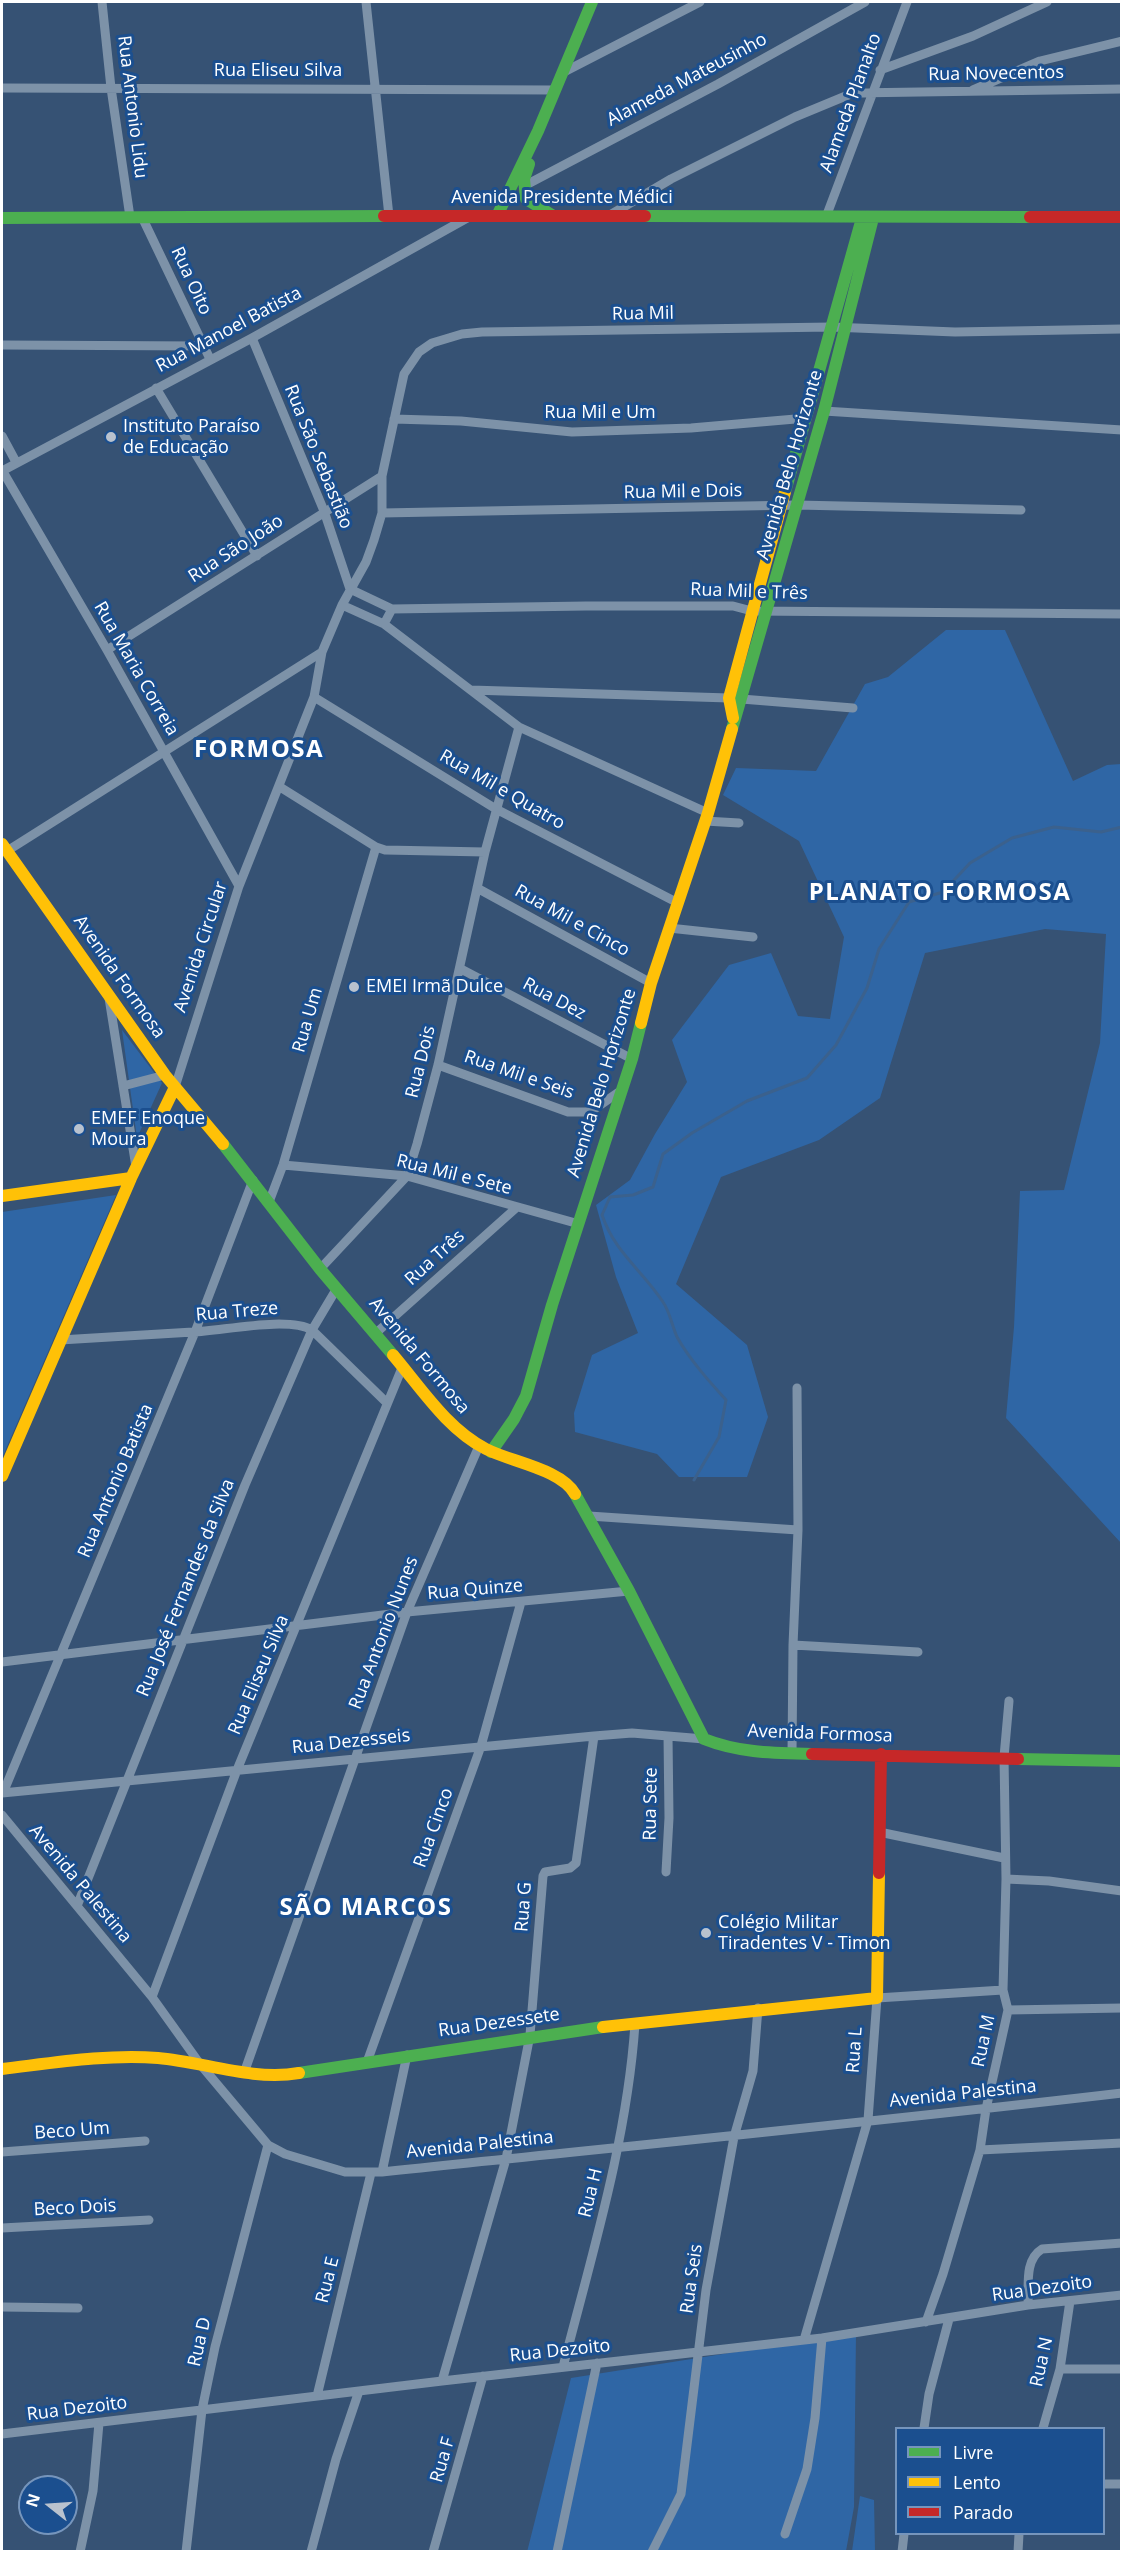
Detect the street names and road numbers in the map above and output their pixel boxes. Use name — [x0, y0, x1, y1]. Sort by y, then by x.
street label: Alameda Mateusinho — [603, 29, 771, 131]
street label: Alameda Planalto — [816, 30, 886, 176]
street label: Rua Antonio Lidu — [113, 34, 151, 180]
street label: Rua Eliseu Silva — [214, 60, 342, 82]
street label: Rua Novecentos — [928, 62, 1064, 86]
street label: Avenida Presidente Médici — [451, 187, 673, 209]
street label: Rua Oito — [166, 244, 216, 318]
street label: Rua Manoel Batista — [153, 282, 305, 378]
street label: Rua Mil — [612, 303, 674, 325]
street label: Avenida Belo Horizonte — [753, 368, 827, 562]
street label: Rua São Sebastião — [279, 382, 357, 532]
street label: Rua Mil e Um — [544, 402, 656, 424]
street label: Rua Mil e Dois — [624, 480, 742, 504]
street label: Rua São João — [185, 510, 287, 588]
street label: Rua Mil e Três — [690, 579, 808, 605]
street label: Rua Maria Correia — [89, 598, 183, 740]
street label: Rua Mil e Quatro — [435, 745, 569, 835]
street label: Avenida Circular — [170, 879, 232, 1015]
street label: Rua Mil e Cinco — [511, 881, 633, 961]
street label: Avenida Formosa — [68, 911, 170, 1043]
street label: Rua Dez — [519, 973, 589, 1025]
street label: Rua Um — [288, 985, 328, 1055]
street label: Avenida Belo Horizonte — [563, 986, 641, 1180]
street label: Rua Dois — [402, 1024, 440, 1100]
street label: Rua Mil e Seis — [461, 1046, 577, 1104]
street label: Rua Mil e Sete — [394, 1150, 514, 1200]
street label: Rua Três — [401, 1226, 469, 1290]
street label: Avenida Formosa — [364, 1293, 474, 1419]
street label: Rua Treze — [195, 1298, 279, 1326]
street label: Rua Antonio Batista — [74, 1401, 158, 1561]
street label: Rua José Fernandes da Silva — [132, 1476, 240, 1700]
street label: Rua Antonio Nunes — [345, 1554, 423, 1712]
street label: Rua Quinze — [426, 1575, 524, 1605]
street label: Rua Eliseu Silva — [224, 1612, 294, 1738]
street label: Avenida Formosa — [747, 1721, 893, 1747]
street label: Rua Dezesseis — [291, 1725, 411, 1759]
street label: Rua Sete — [640, 1767, 662, 1841]
street label: Rua Cinco — [410, 1785, 458, 1871]
street label: Avenida Palestina — [24, 1820, 136, 1948]
street label: Rua G — [511, 1881, 537, 1933]
street label: Rua Dezessete — [437, 2004, 561, 2042]
street label: Rua M — [968, 2013, 1000, 2069]
street label: Rua L — [843, 2026, 867, 2074]
street label: Avenida Palestina — [888, 2076, 1038, 2112]
street label: Beco Um — [34, 2118, 110, 2144]
street label: Avenida Palestina — [405, 2127, 555, 2163]
street label: Rua H — [574, 2166, 608, 2220]
street label: Beco Dois — [33, 2195, 117, 2221]
street label: Rua Seis — [676, 2243, 708, 2315]
street label: Rua E — [312, 2255, 344, 2305]
street label: Rua Dezoito — [990, 2271, 1094, 2307]
street label: Rua D — [184, 2315, 216, 2369]
street label: Rua Dezoito — [509, 2335, 611, 2367]
street label: Rua N — [1026, 2335, 1058, 2389]
street label: Rua Dezoito — [26, 2392, 128, 2426]
street label: Rua F — [426, 2435, 460, 2485]

